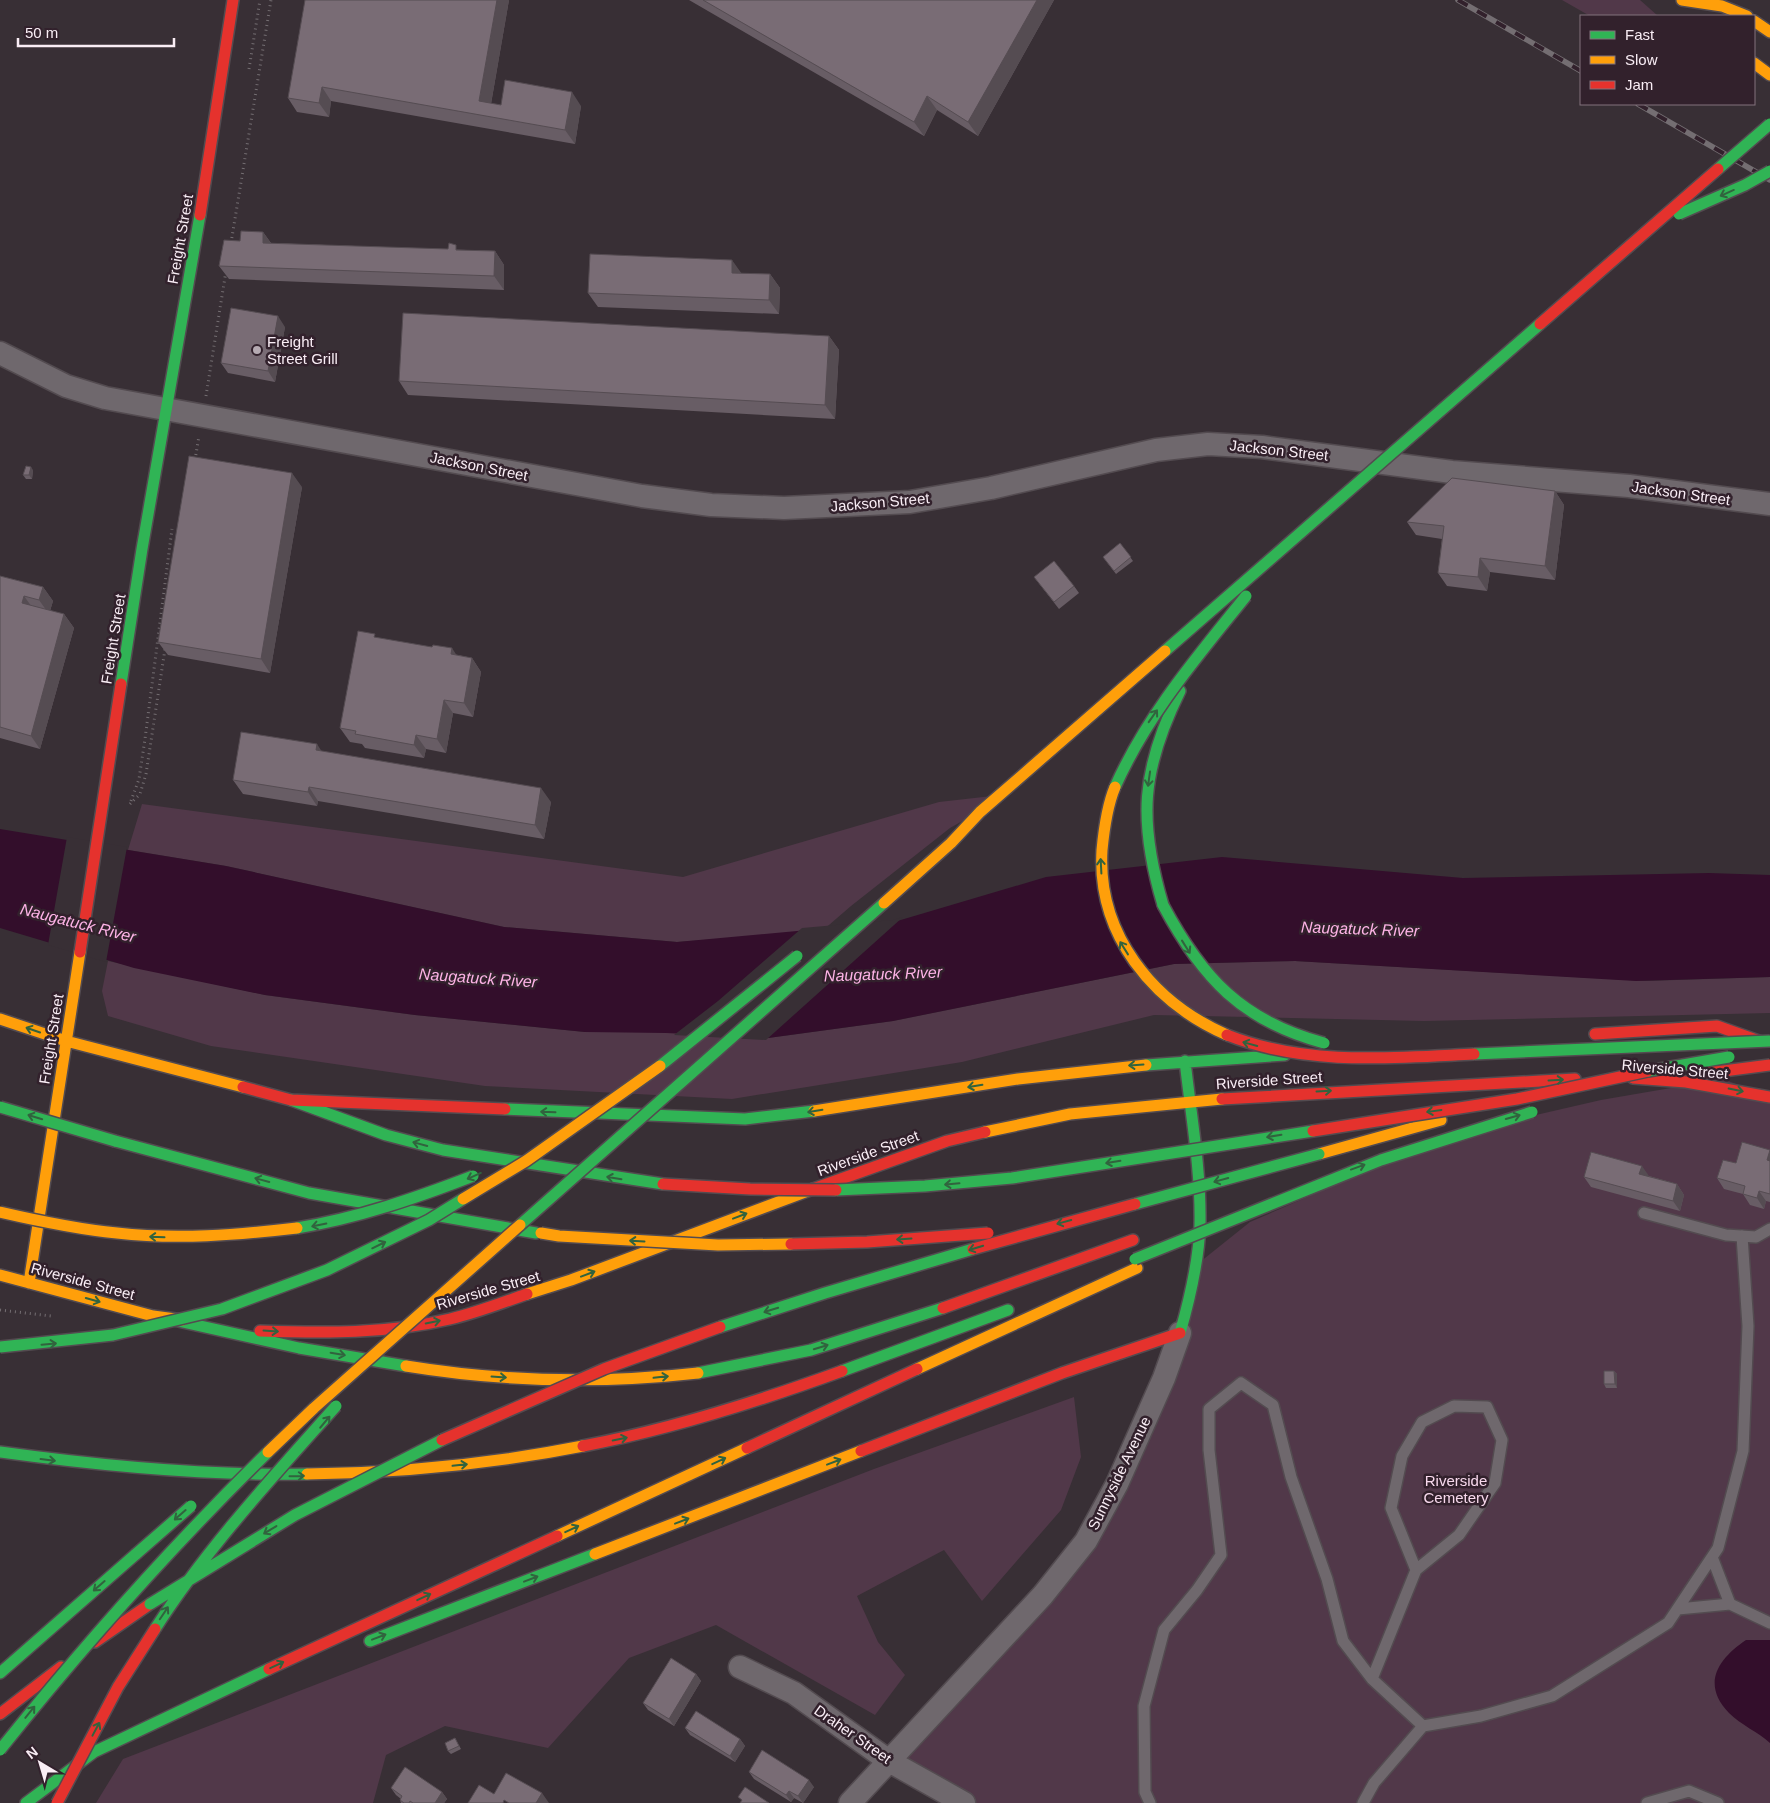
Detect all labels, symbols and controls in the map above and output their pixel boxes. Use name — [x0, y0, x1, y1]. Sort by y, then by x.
scale bar — [18, 15, 174, 47]
legend — [1580, 15, 1755, 105]
text: 50 m — [25, 24, 58, 41]
text: Fast — [1625, 26, 1655, 43]
text: Slow — [1625, 51, 1658, 68]
text: Jam — [1625, 76, 1653, 93]
one-way arrow — [1720, 188, 1735, 198]
street label: Freight Street — [164, 192, 196, 285]
place label: Freight Street Grill — [267, 333, 338, 367]
marker: Freight Street Grill — [251, 344, 263, 356]
street label: Jackson Street — [1229, 436, 1330, 464]
street label: Jackson Street — [429, 448, 530, 484]
street label: Jackson Street — [1631, 478, 1732, 508]
street label: Jackson Street — [830, 489, 931, 515]
street label: Freight Street — [97, 592, 129, 685]
one-way arrow — [1148, 709, 1158, 723]
one-way arrow — [1143, 771, 1153, 787]
one-way arrow — [1097, 859, 1106, 875]
water label: Naugatuck River — [19, 900, 138, 946]
water label: Naugatuck River — [1301, 918, 1420, 940]
one-way arrow — [1182, 940, 1192, 954]
one-way arrow — [1119, 941, 1130, 955]
water label: Naugatuck River — [824, 963, 943, 985]
water label: Naugatuck River — [418, 965, 538, 991]
street label: Freight Street — [35, 992, 67, 1085]
one-way arrow — [25, 1025, 41, 1034]
one-way arrow — [1243, 1039, 1259, 1048]
street label: Riverside Street — [1621, 1056, 1730, 1082]
one-way arrow — [1129, 1060, 1145, 1070]
street label: Riverside Street — [1215, 1068, 1324, 1092]
one-way arrow — [1548, 1075, 1564, 1084]
one-way arrow — [968, 1081, 984, 1091]
one-way arrow — [1727, 1085, 1743, 1095]
one-way arrow — [1316, 1087, 1332, 1096]
one-way arrow — [807, 1106, 823, 1116]
one-way arrow — [540, 1107, 556, 1116]
one-way arrow — [1427, 1107, 1443, 1117]
one-way arrow — [1504, 1111, 1520, 1121]
one-way arrow — [27, 1112, 43, 1122]
street label: Riverside Street — [815, 1126, 922, 1179]
one-way arrow — [1266, 1131, 1282, 1141]
one-way arrow — [412, 1139, 428, 1148]
one-way arrow — [1106, 1157, 1122, 1167]
one-way arrow — [1350, 1162, 1365, 1171]
one-way arrow — [467, 1171, 482, 1181]
one-way arrow — [607, 1173, 623, 1183]
one-way arrow — [254, 1175, 270, 1185]
one-way arrow — [1214, 1176, 1230, 1186]
one-way arrow — [945, 1179, 961, 1189]
one-way arrow — [731, 1211, 747, 1220]
one-way arrow — [1057, 1218, 1073, 1228]
one-way arrow — [311, 1220, 327, 1230]
one-way arrow — [149, 1232, 165, 1241]
one-way arrow — [896, 1234, 912, 1244]
one-way arrow — [629, 1236, 645, 1245]
one-way arrow — [372, 1240, 387, 1250]
one-way arrow — [969, 1244, 985, 1254]
street label: Riverside Street — [29, 1259, 138, 1303]
street label: Riverside Street — [434, 1267, 542, 1313]
one-way arrow — [580, 1269, 595, 1278]
one-way arrow — [85, 1295, 101, 1305]
one-way arrow — [763, 1306, 779, 1316]
one-way arrow — [424, 1317, 440, 1326]
one-way arrow — [263, 1327, 279, 1336]
one-way arrow — [40, 1339, 56, 1349]
one-way arrow — [812, 1342, 828, 1352]
one-way arrow — [330, 1350, 346, 1360]
one-way arrow — [491, 1372, 507, 1382]
one-way arrow — [653, 1372, 669, 1382]
street label: Sunnyside Avenue — [1084, 1414, 1154, 1532]
one-way arrow — [319, 1415, 330, 1428]
one-way arrow — [611, 1433, 627, 1443]
one-way arrow — [40, 1455, 56, 1465]
one-way arrow — [711, 1455, 726, 1465]
one-way arrow — [826, 1457, 841, 1466]
one-way arrow — [451, 1460, 467, 1470]
one-way arrow — [289, 1471, 305, 1480]
park label: Riverside Cemetery — [1423, 1472, 1489, 1506]
one-way arrow — [174, 1510, 187, 1521]
one-way arrow — [674, 1516, 690, 1525]
one-way arrow — [564, 1524, 579, 1533]
one-way arrow — [264, 1525, 278, 1535]
one-way arrow — [522, 1574, 538, 1583]
one-way arrow — [93, 1580, 106, 1591]
one-way arrow — [416, 1592, 431, 1602]
one-way arrow — [159, 1606, 170, 1620]
one-way arrow — [371, 1632, 386, 1642]
one-way arrow — [269, 1660, 284, 1670]
street label: Draher Street — [811, 1701, 895, 1767]
one-way arrow — [25, 1706, 36, 1719]
one-way arrow — [91, 1721, 101, 1736]
north arrow — [15, 1738, 65, 1788]
text: N — [23, 1743, 41, 1762]

